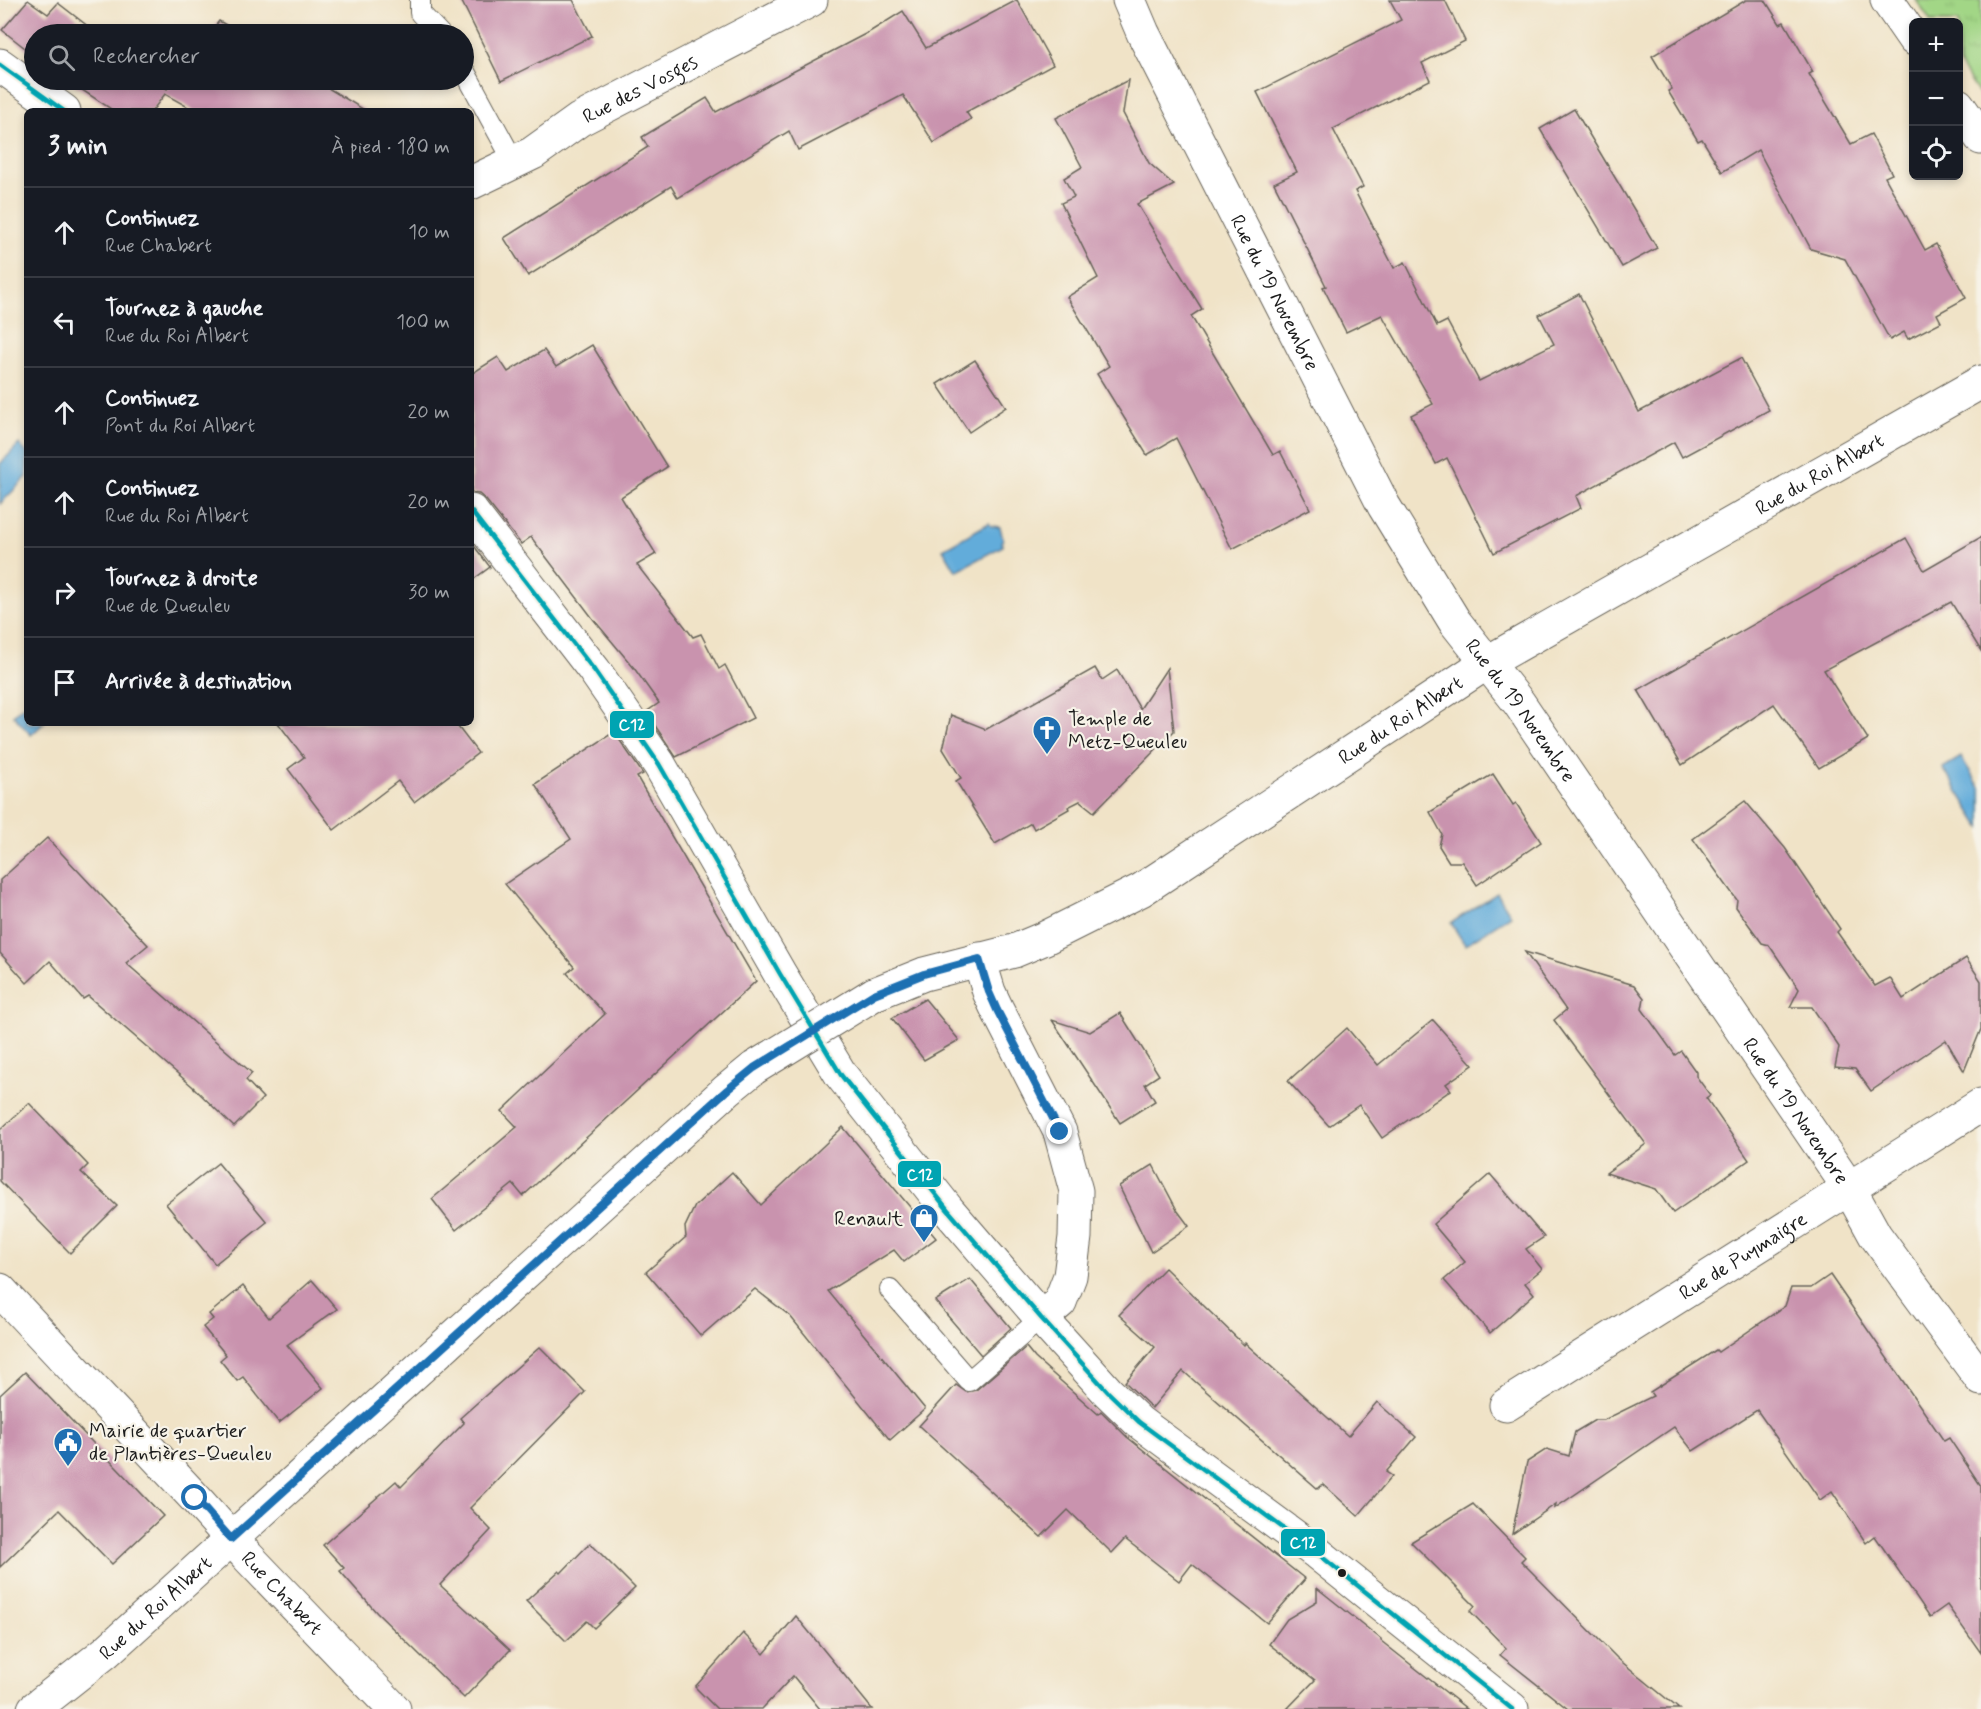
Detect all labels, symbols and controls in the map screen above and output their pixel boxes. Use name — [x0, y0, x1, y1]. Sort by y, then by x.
map controls — [1909, 18, 1963, 180]
button: + — [1909, 18, 1963, 72]
search box — [24, 24, 474, 90]
icon: search — [45, 41, 78, 74]
text: Rechercher — [93, 43, 200, 71]
street label: Rue des Vosges — [578, 49, 703, 131]
button: − — [1909, 72, 1963, 126]
button: locate — [1909, 126, 1963, 180]
text: 3 min — [48, 130, 108, 164]
text: À pied · 180 m — [331, 134, 450, 161]
text: Continuez — [105, 205, 199, 233]
street label: Rue du 19 Novembre — [1223, 210, 1325, 376]
icon: ahead — [48, 216, 81, 249]
text: 10 m — [408, 219, 450, 246]
text: Rue Chabert — [105, 233, 212, 260]
text: Tournez à gauche — [105, 295, 263, 323]
icon: left — [48, 306, 81, 339]
text: 100 m — [396, 309, 450, 336]
text: Rue du Roi Albert — [105, 323, 249, 350]
text: Continuez — [105, 385, 199, 413]
icon: ahead — [48, 396, 81, 429]
text: 20 m — [407, 399, 450, 426]
text: Pont du Roi Albert — [105, 413, 255, 440]
street label: Rue du Roi Albert — [1751, 428, 1889, 522]
text: Continuez — [105, 475, 199, 503]
icon: ahead — [48, 486, 81, 519]
text: 20 m — [407, 489, 450, 516]
text: Rue du Roi Albert — [105, 503, 249, 530]
text: Tournez à droite — [105, 565, 258, 593]
icon: right — [48, 576, 81, 609]
text: 30 m — [408, 579, 450, 606]
text: Rue de Queuleu — [105, 593, 230, 620]
street label: Rue du 19 Novembre — [1458, 634, 1581, 788]
icon: arrive — [48, 666, 81, 699]
text: Arrivée à destination — [105, 668, 292, 696]
street label: Rue du Roi Albert — [1334, 670, 1469, 772]
place label: Temple de Metz-Queuleu — [1068, 706, 1187, 756]
line badge: C12 — [609, 710, 655, 739]
church icon: Temple de Metz-Queuleu — [1031, 714, 1063, 756]
text: C12 — [619, 715, 645, 736]
street label: Rue du 19 Novembre — [1736, 1033, 1855, 1190]
route end — [1046, 1118, 1072, 1144]
line badge: C12 — [897, 1160, 942, 1188]
text: C12 — [907, 1165, 933, 1186]
shop icon: Renault — [908, 1202, 940, 1244]
place label: Renault — [834, 1206, 903, 1233]
street label: Rue de Puymaigre — [1674, 1206, 1813, 1307]
place label: Mairie de quartier de Plantières-Queuleu — [89, 1418, 272, 1468]
public building icon: Mairie de quartier de Plantières-Queuleu — [52, 1426, 84, 1468]
route start — [181, 1484, 207, 1510]
line badge: C12 — [1280, 1528, 1326, 1557]
text: C12 — [1290, 1533, 1316, 1554]
street label: Rue Chabert — [234, 1546, 328, 1642]
street label: Rue du Roi Albert — [94, 1550, 218, 1667]
unlabelled marker — [1336, 1567, 1348, 1579]

